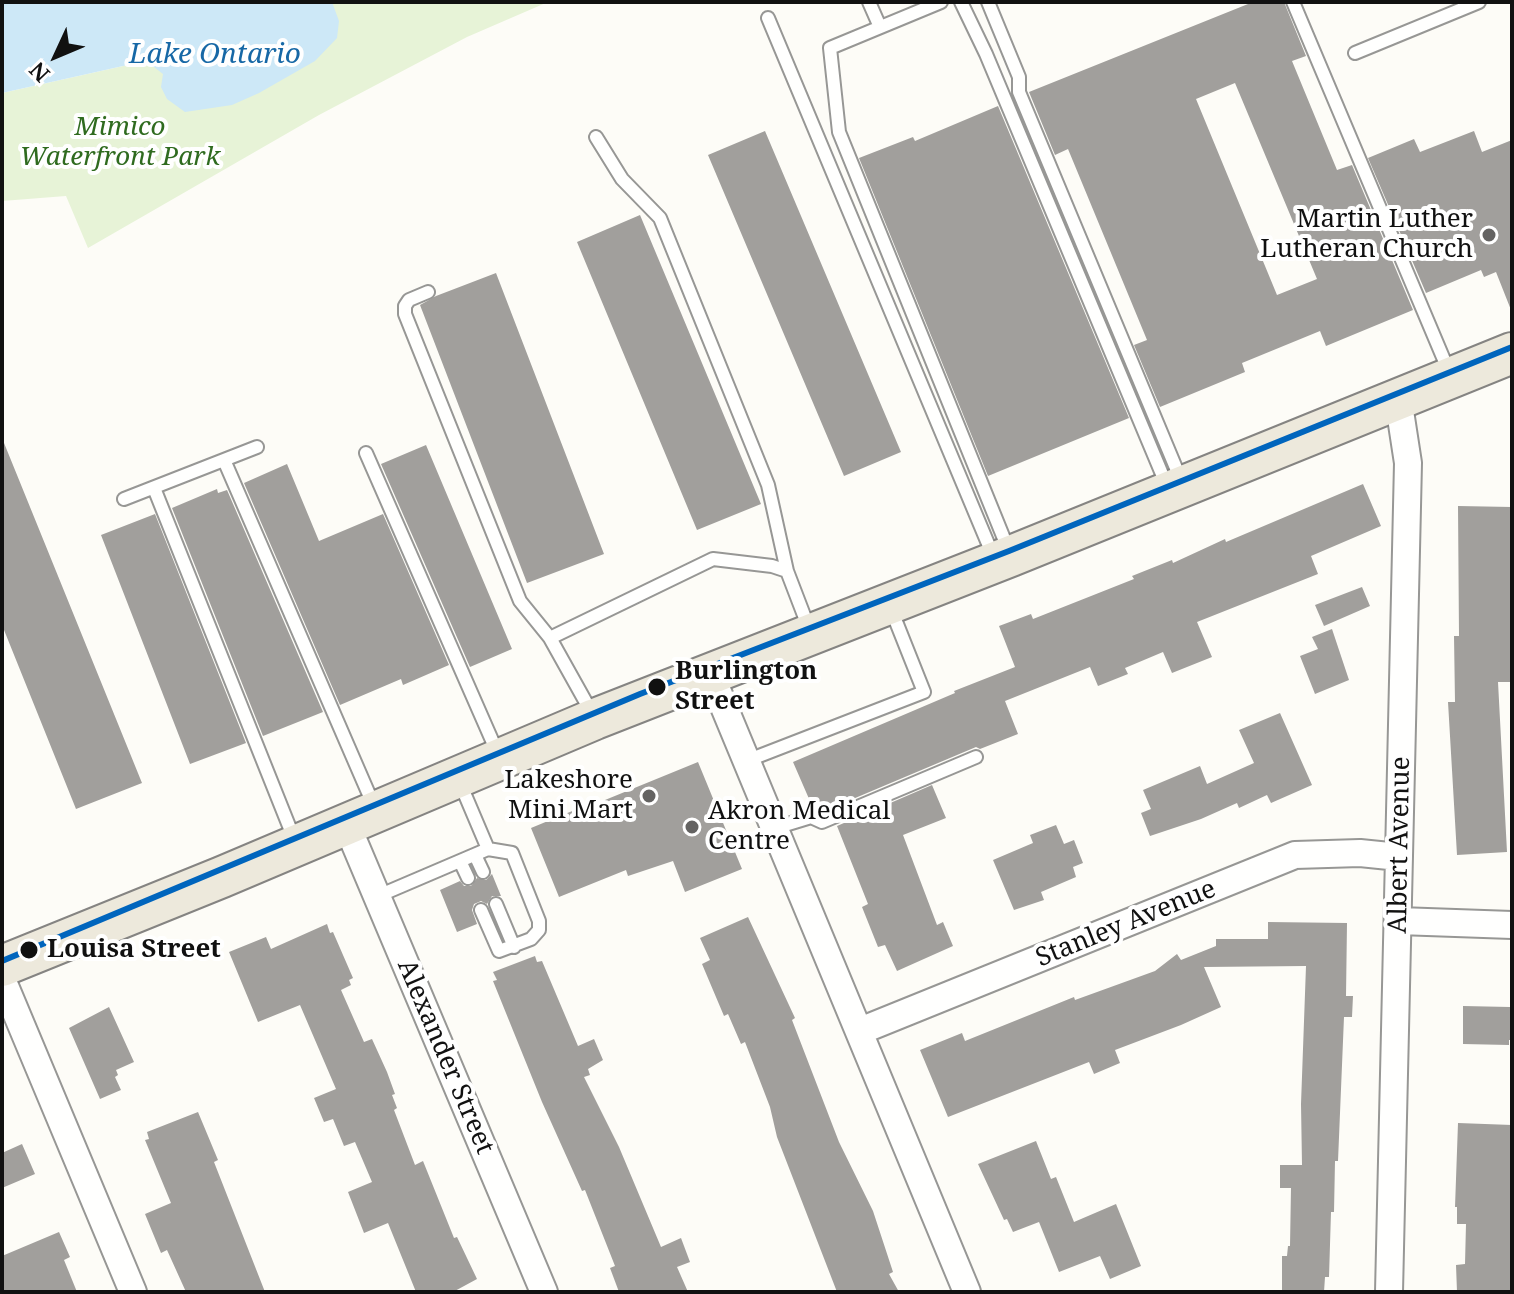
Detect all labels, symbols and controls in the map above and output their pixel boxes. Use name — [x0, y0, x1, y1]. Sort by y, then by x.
north arrow — [16, 16, 96, 96]
water label: Lake Ontario — [129, 38, 301, 72]
text: N — [22, 56, 56, 89]
park label: Mimico Waterfront Park — [20, 112, 220, 174]
place label: Martin Luther Lutheran Church — [1260, 204, 1473, 266]
marker: Martin Luther Lutheran Church — [1480, 226, 1498, 244]
place label: Burlington Street — [675, 656, 817, 718]
marker: Burlington Street — [646, 676, 668, 698]
street label: Albert Avenue — [1383, 756, 1417, 934]
place label: Lakeshore Mini Mart — [504, 765, 633, 826]
marker: Lakeshore Mini Mart — [640, 787, 658, 805]
place label: Akron Medical Centre — [708, 796, 890, 858]
marker: Akron Medical Centre — [683, 818, 701, 836]
street label: Stanley Avenue — [1032, 874, 1220, 974]
place label: Louisa Street — [47, 934, 221, 966]
marker: Louisa Street — [18, 939, 40, 961]
street label: Alexander Street — [390, 955, 500, 1159]

